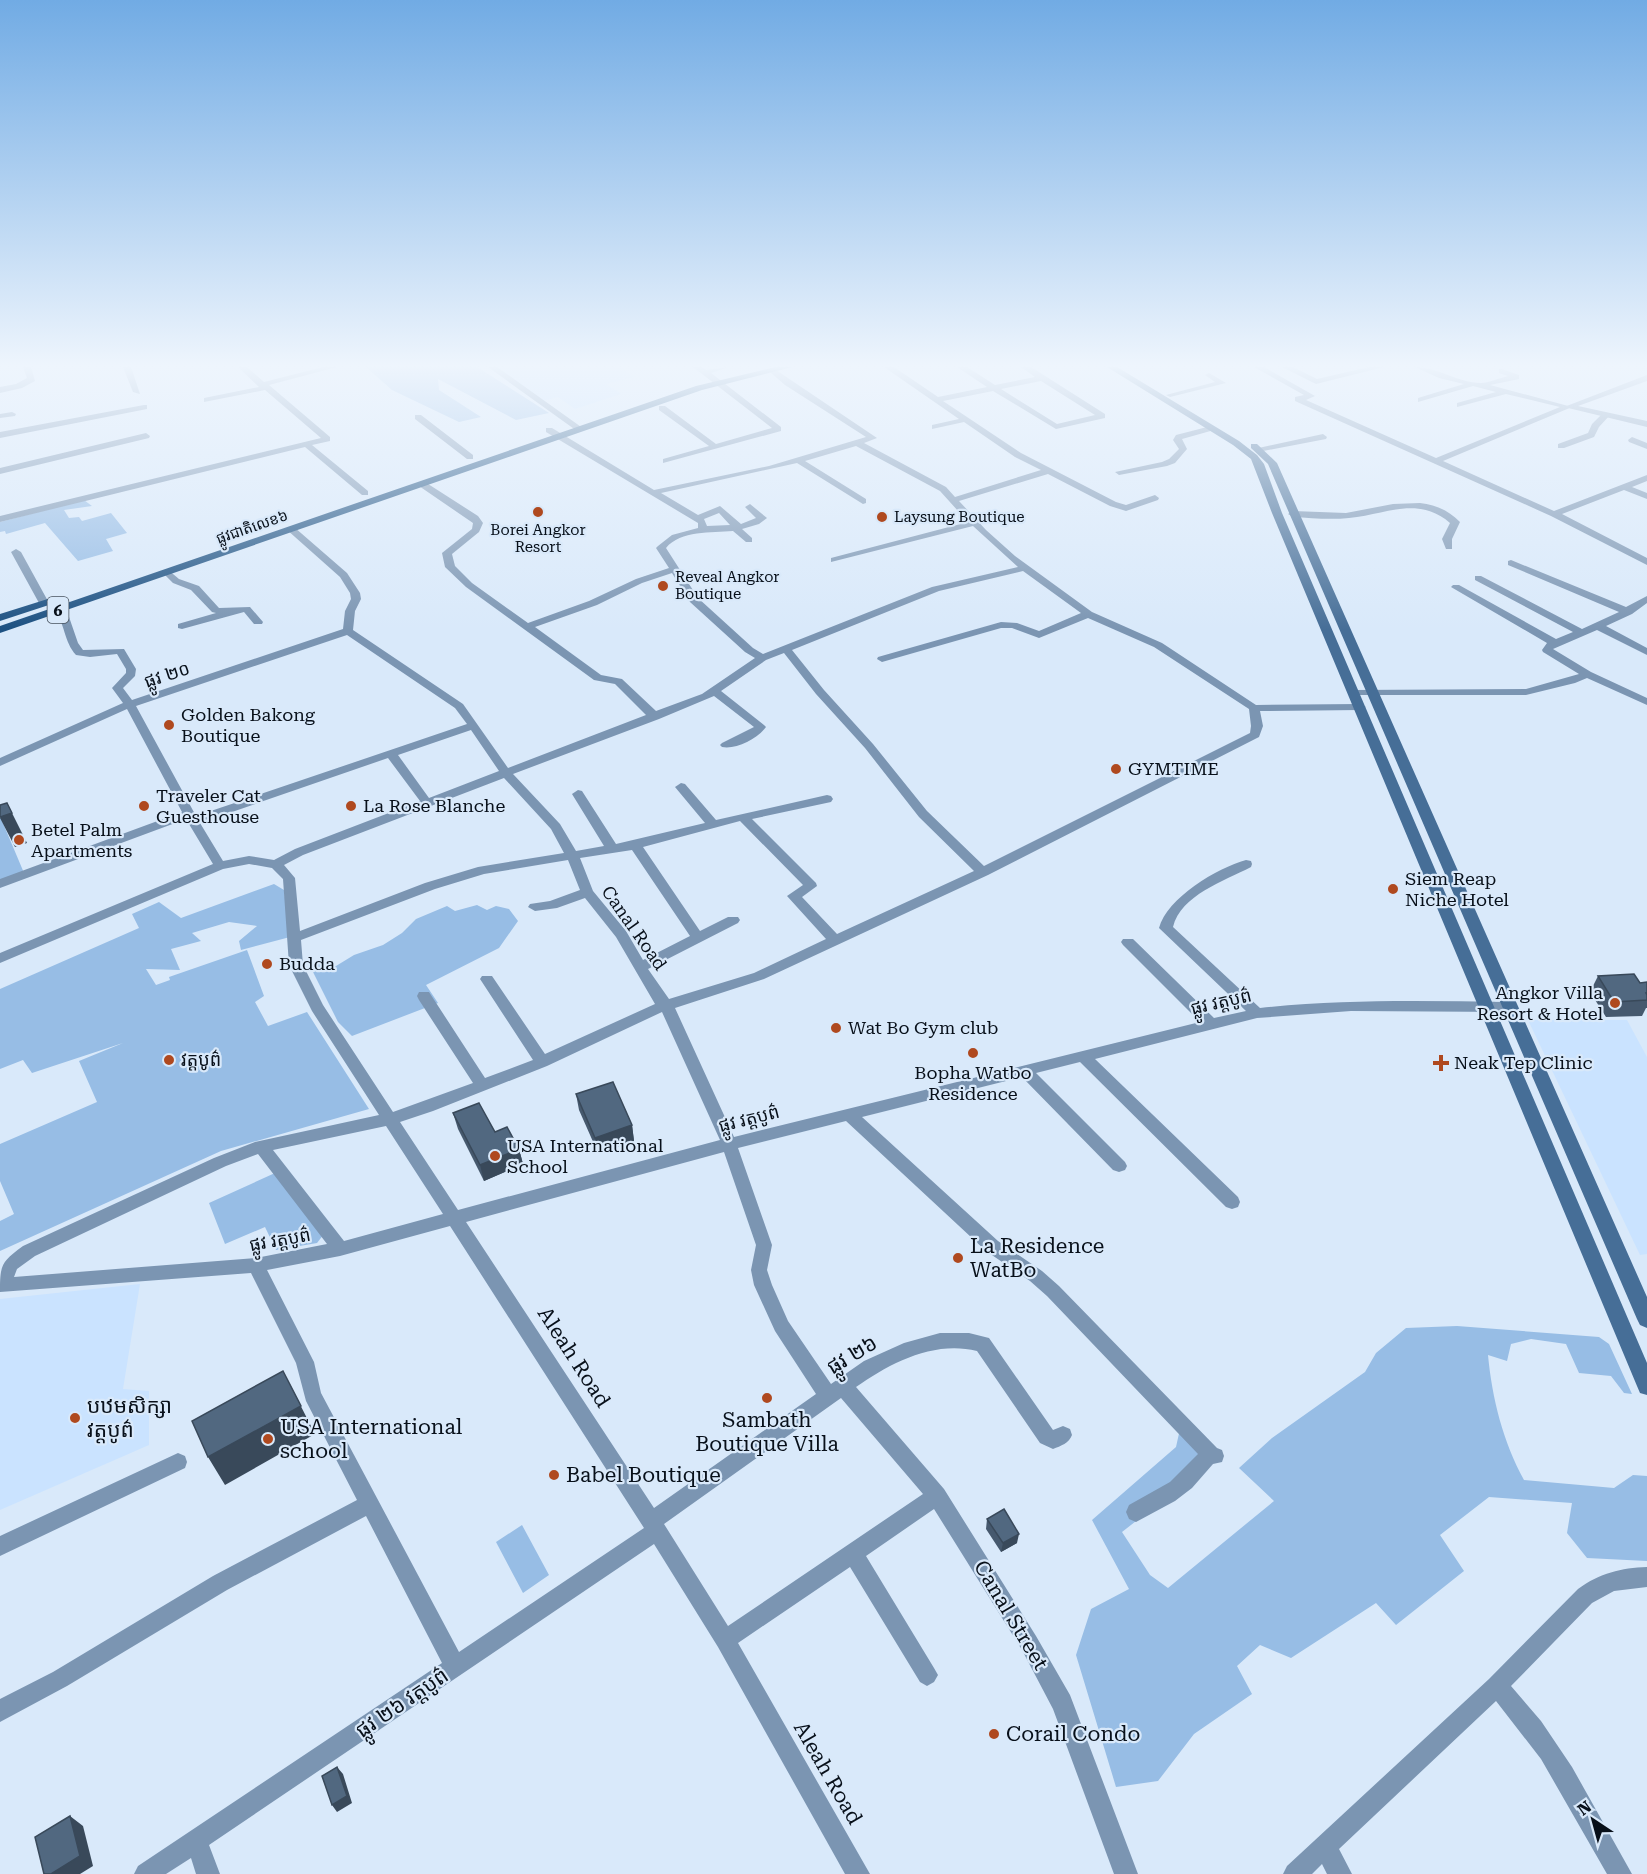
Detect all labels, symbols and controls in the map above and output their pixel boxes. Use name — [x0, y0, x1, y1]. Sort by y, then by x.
marker: Borei Angkor Resort — [531, 505, 545, 519]
street label: ផ្លូវជាតិលេខ៦ — [214, 506, 292, 552]
place label: Laysung Boutique — [894, 508, 1025, 526]
marker: Laysung Boutique — [875, 510, 889, 524]
place label: Borei Angkor Resort — [490, 521, 586, 556]
place label: Reveal Angkor Boutique — [675, 568, 780, 603]
marker: Reveal Angkor Boutique — [656, 579, 670, 593]
road number: 6 — [48, 597, 68, 623]
street label: ផ្លូវ ២០ — [141, 657, 194, 698]
place label: Golden Bakong Boutique — [181, 704, 316, 746]
marker: Golden Bakong Boutique — [162, 718, 176, 732]
place label: GYMTIME — [1128, 758, 1219, 779]
marker: GYMTIME — [1109, 762, 1123, 776]
place label: Traveler Cat Guesthouse — [156, 785, 261, 827]
place label: La Rose Blanche — [363, 795, 505, 816]
marker: Traveler Cat Guesthouse — [137, 799, 151, 813]
marker: La Rose Blanche — [344, 799, 358, 813]
place label: Betel Palm Apartments — [31, 819, 132, 861]
marker: Betel Palm Apartments — [12, 833, 26, 847]
place label: Siem Reap Niche Hotel — [1405, 868, 1509, 910]
street label: Canal Road — [598, 881, 671, 974]
marker: Siem Reap Niche Hotel — [1386, 882, 1400, 896]
place label: Budda — [279, 953, 335, 974]
marker: Budda — [260, 957, 274, 971]
place label: Angkor Villa Resort & Hotel — [1477, 982, 1603, 1024]
street label: ផ្លូវ វត្តបូព៌ — [1188, 984, 1255, 1025]
marker: Angkor Villa Resort & Hotel — [1608, 996, 1622, 1010]
place label: Wat Bo Gym club — [848, 1017, 998, 1038]
marker: Wat Bo Gym club — [829, 1021, 843, 1035]
marker: Bopha Watbo Residence — [966, 1046, 980, 1060]
place label: វត្តបូព៌ — [181, 1049, 221, 1071]
place label: Neak Tep Clinic — [1454, 1052, 1592, 1073]
marker: វត្តបូព៌ — [162, 1053, 176, 1067]
marker: Neak Tep Clinic — [1432, 1054, 1450, 1072]
place label: Bopha Watbo Residence — [914, 1062, 1032, 1104]
street label: ផ្លូវ វត្តបូព៌ — [716, 1100, 783, 1142]
place label: USA International School — [507, 1135, 664, 1177]
marker: USA International School — [488, 1149, 502, 1163]
street label: ផ្លូវ វត្តបូព៌ — [247, 1223, 313, 1261]
place label: La Residence WatBo — [970, 1234, 1104, 1282]
marker: La Residence WatBo — [951, 1251, 965, 1265]
street label: Aleah Road — [533, 1302, 616, 1412]
street label: ផ្លូវ ២៦ — [822, 1331, 885, 1386]
marker: Sambath Boutique Villa — [760, 1391, 774, 1405]
place label: បឋមសិក្សា វត្តបូព៌ — [87, 1394, 172, 1444]
place label: Sambath Boutique Villa — [695, 1408, 839, 1456]
marker: បឋមសិក្សា វត្តបូព៌ — [68, 1411, 82, 1425]
place label: USA International school — [280, 1415, 463, 1463]
marker: USA International school — [261, 1432, 275, 1446]
place label: Babel Boutique — [566, 1463, 721, 1487]
marker: Babel Boutique — [547, 1468, 561, 1482]
street label: Canal Street — [969, 1556, 1053, 1674]
street label: ផ្លូវ ២៦ វត្តបូព៌ — [351, 1663, 457, 1749]
street label: Aleah Road — [789, 1717, 867, 1829]
place label: Corail Condo — [1006, 1722, 1140, 1746]
marker: Corail Condo — [987, 1727, 1001, 1741]
north arrow — [1563, 1790, 1623, 1850]
text: N — [1574, 1797, 1595, 1820]

